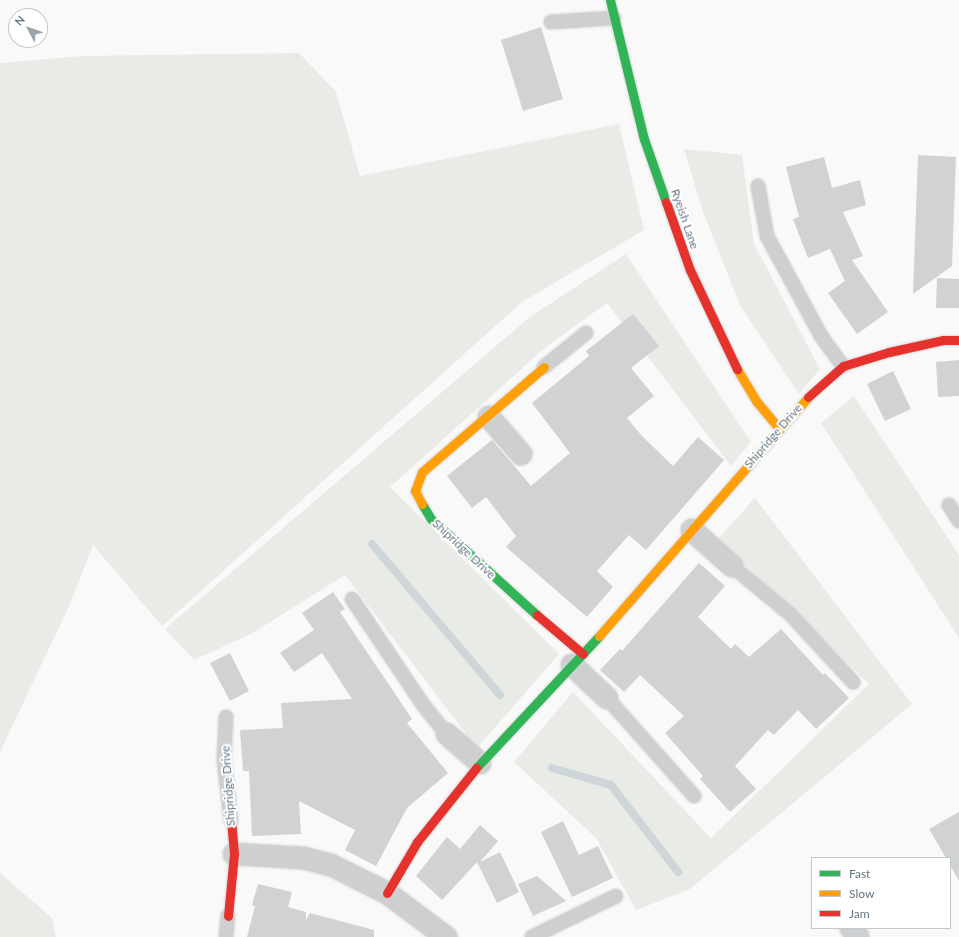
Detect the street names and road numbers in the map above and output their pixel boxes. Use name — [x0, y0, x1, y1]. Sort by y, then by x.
street label: Ryeish Lane — [668, 187, 702, 251]
street label: Shipridge Drive — [741, 401, 805, 471]
street label: Shipridge Drive — [430, 516, 498, 582]
street label: Shipridge Drive — [218, 745, 238, 827]

